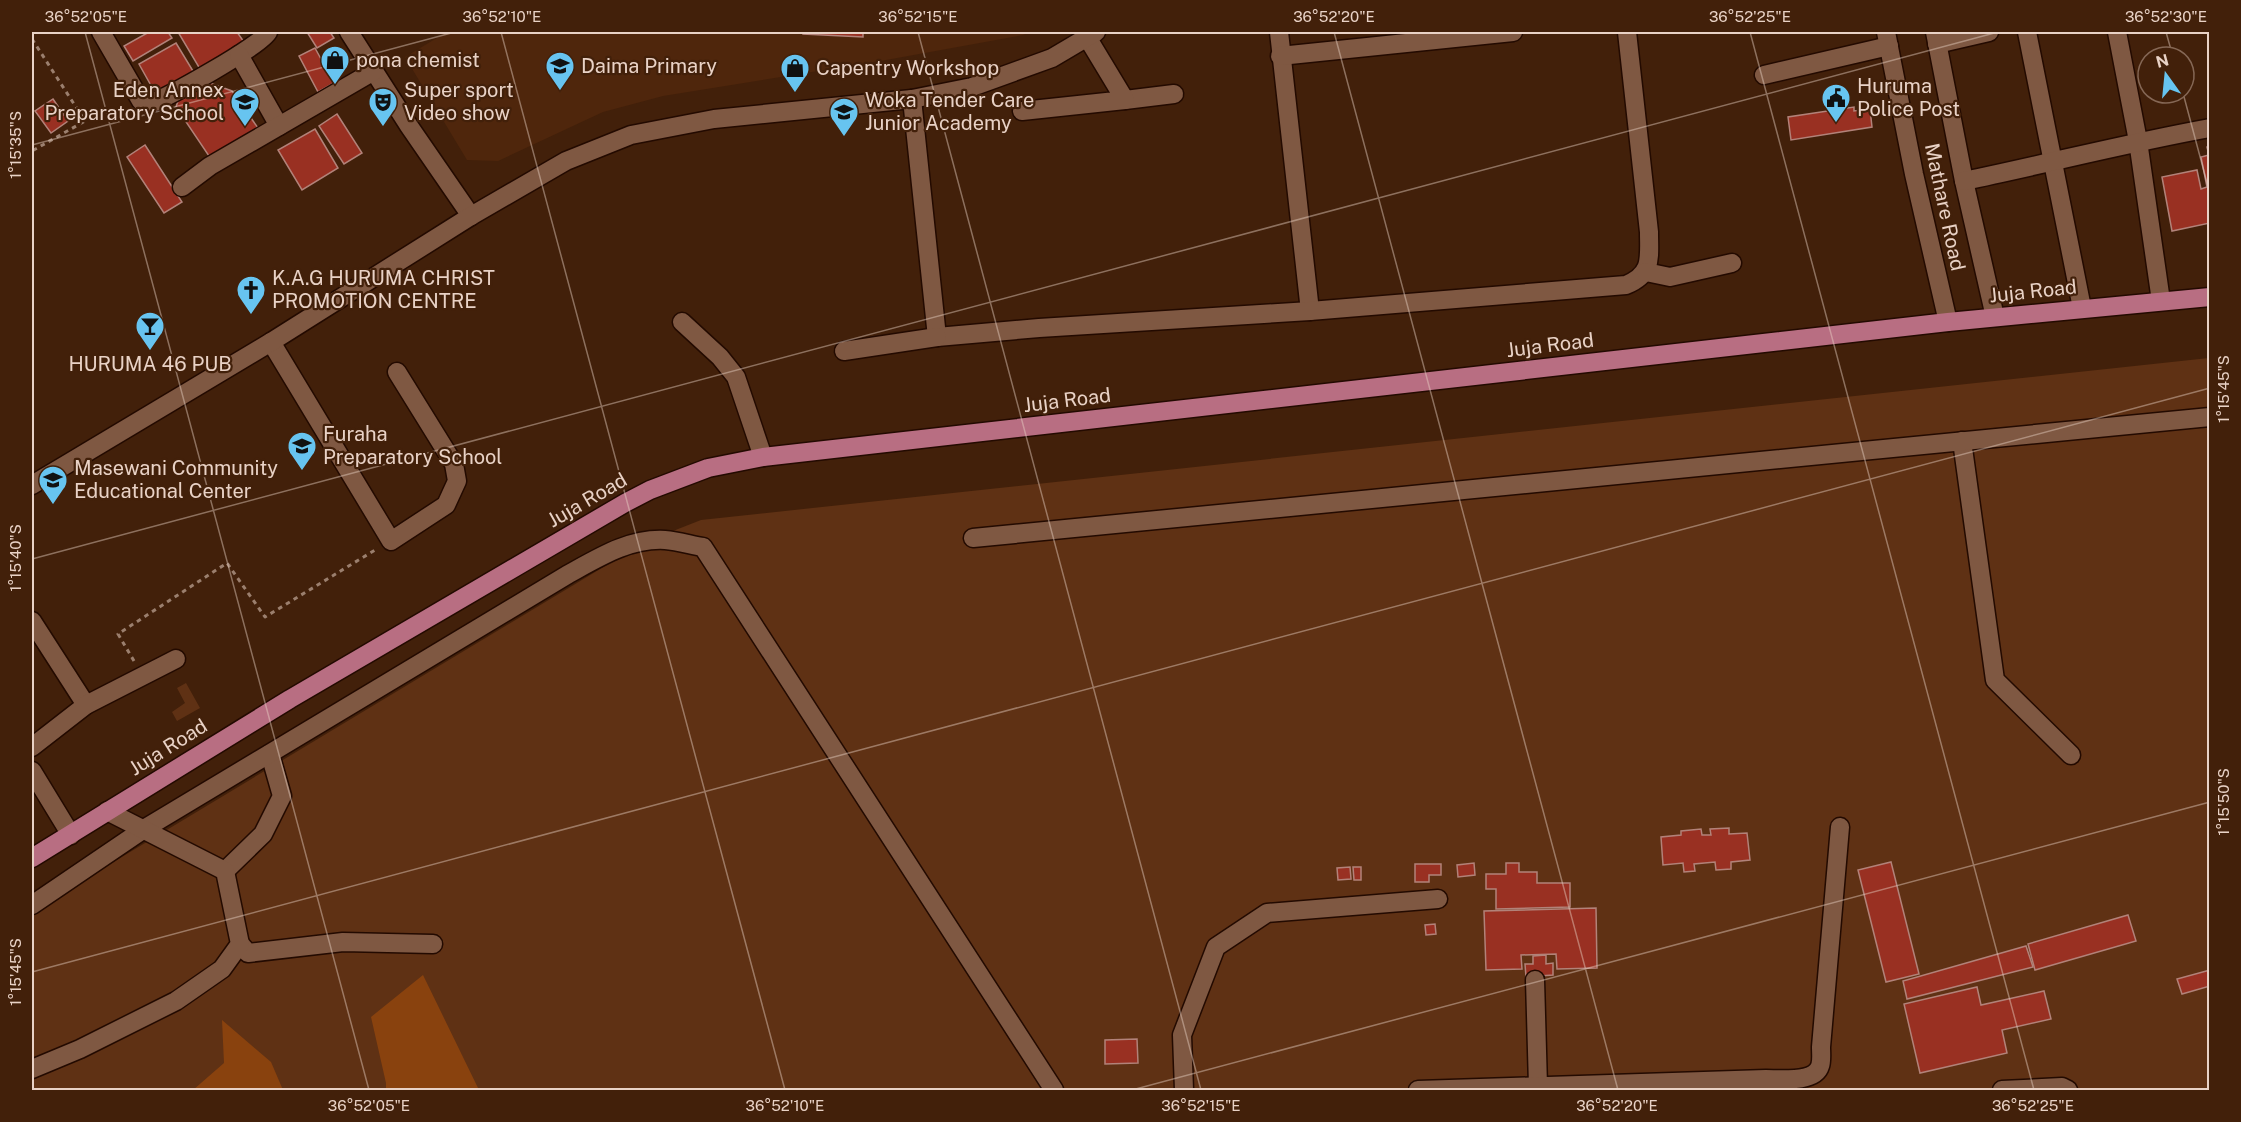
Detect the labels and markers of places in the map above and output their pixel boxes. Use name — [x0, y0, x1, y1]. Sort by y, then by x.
shop icon: pona chemist — [319, 44, 351, 86]
place label: pona chemist — [356, 48, 480, 72]
school or university icon: Daima Primary — [544, 50, 576, 92]
shop icon: Capentry Workshop — [779, 52, 811, 94]
place label: Daima Primary — [581, 54, 717, 78]
place label: Capentry Workshop — [816, 56, 999, 80]
place label: Huruma Police Post — [1857, 74, 1960, 121]
place label: Eden Annex Preparatory School — [45, 78, 224, 125]
place label: Super sport Video show — [404, 78, 514, 125]
public building icon: Huruma Police Post — [1820, 82, 1852, 124]
school or university icon: Eden Annex Preparatory School — [229, 86, 261, 128]
theatre icon: Super sport Video show — [367, 86, 399, 128]
place label: Woka Tender Care Junior Academy — [865, 88, 1034, 135]
school or university icon: Woka Tender Care Junior Academy — [828, 96, 860, 138]
place label: K.A.G HURUMA CHRIST PROMOTION CENTRE — [272, 266, 495, 313]
church icon: K.A.G HURUMA CHRIST PROMOTION CENTRE — [235, 274, 267, 316]
bar icon: HURUMA 46 PUB — [134, 310, 166, 352]
place label: HURUMA 46 PUB — [68, 352, 232, 376]
place label: Furaha Preparatory School — [323, 422, 502, 469]
school or university icon: Furaha Preparatory School — [286, 430, 318, 472]
place label: Masewani Community Educational Center — [74, 456, 278, 503]
school or university icon: Masewani Community Educational Center — [37, 464, 69, 506]

